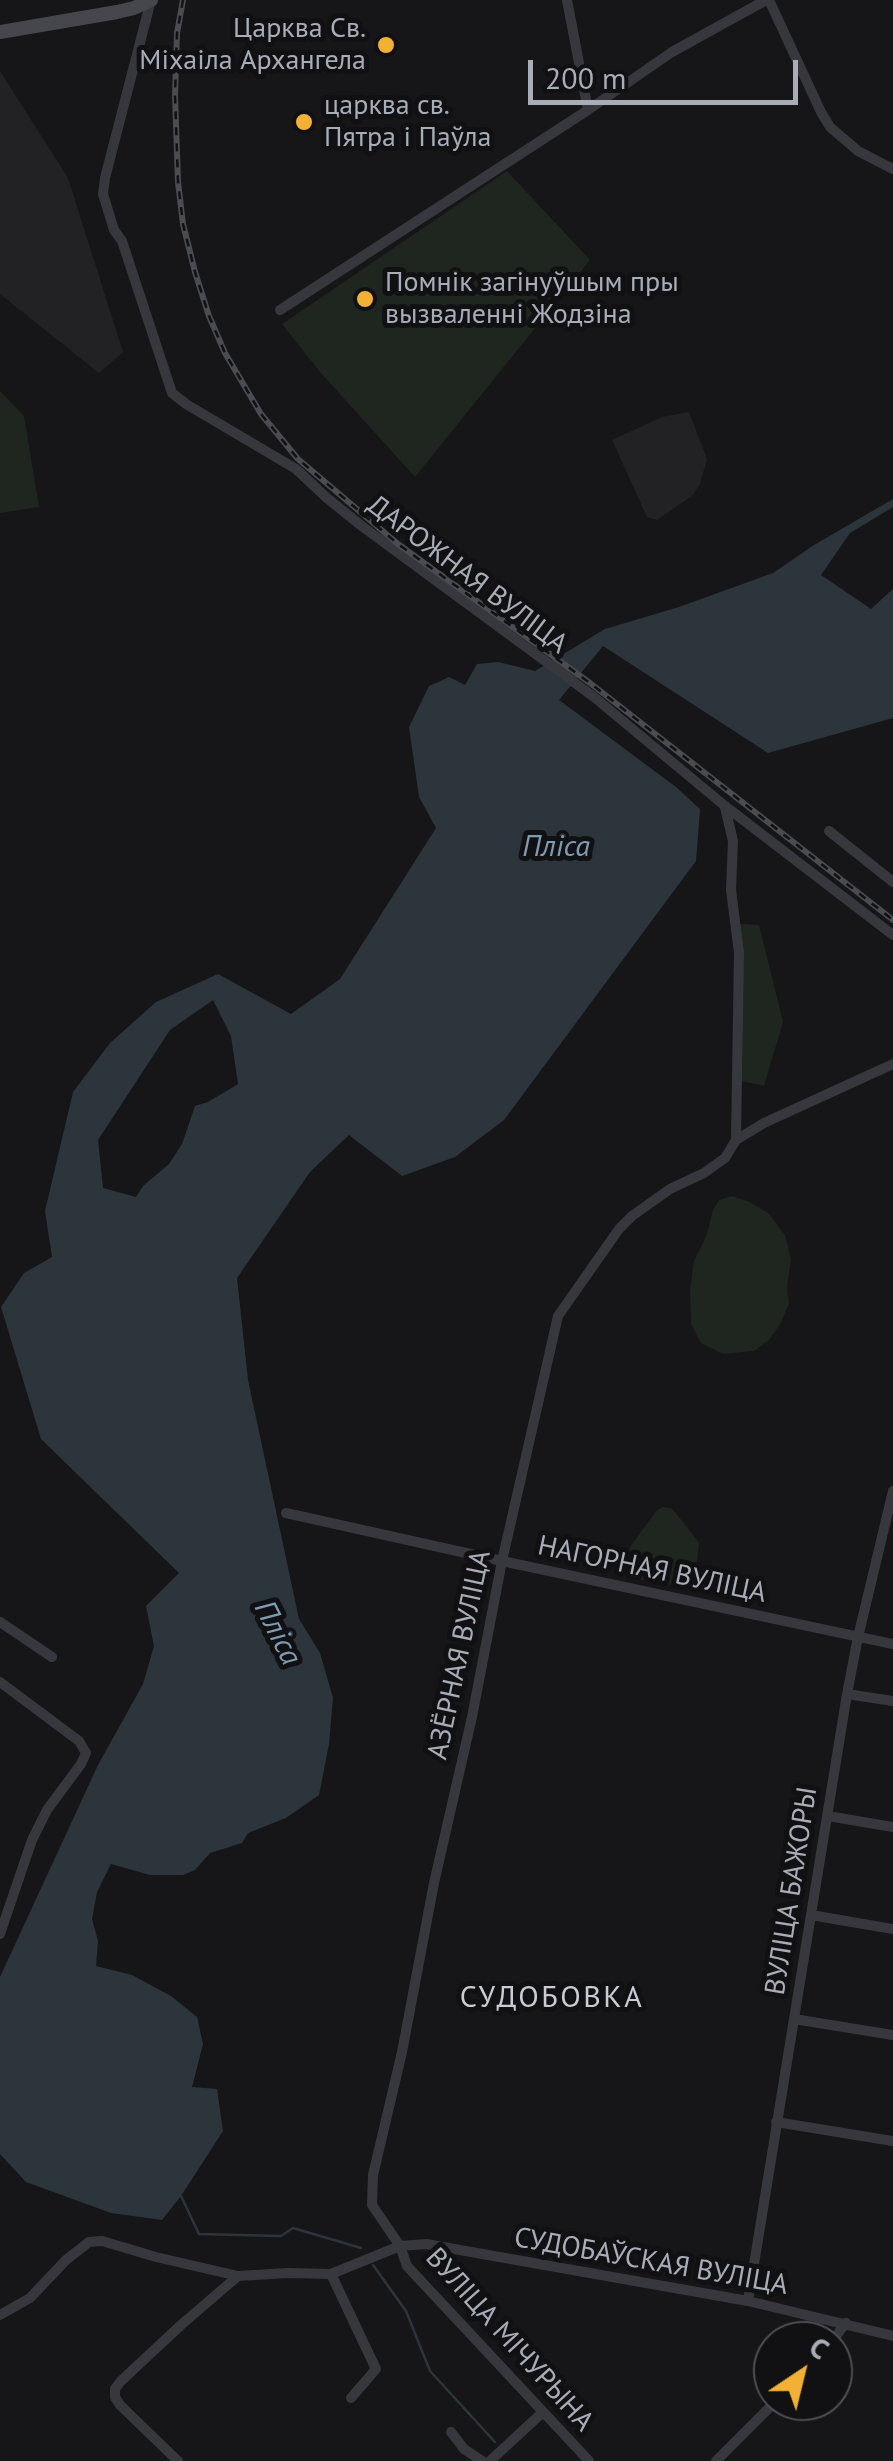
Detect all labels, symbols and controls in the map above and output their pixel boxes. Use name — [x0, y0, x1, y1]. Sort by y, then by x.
place label: Царква Св. Міхаіла Архангела — [139, 12, 366, 78]
marker: Царква Св. Міхаіла Архангела — [375, 34, 397, 56]
scale bar — [533, 40, 803, 102]
text: 200 m — [545, 58, 626, 97]
place label: царква св. Пятра і Паўла — [324, 89, 491, 155]
marker: царква св. Пятра і Паўла — [293, 111, 315, 133]
place label: Помнік загінуўшым пры вызваленні Жодзіна — [385, 266, 679, 332]
marker: Помнік загінуўшым пры вызваленні Жодзіна — [354, 288, 376, 310]
street label: ДАРОЖНАЯ ВУЛІЦА — [360, 489, 574, 661]
water label: Пліса — [522, 829, 590, 865]
street label: НАГОРНАЯ ВУЛІЦА — [535, 1529, 769, 1611]
street label: АЗЁРНАЯ ВУЛІЦА — [421, 1547, 499, 1763]
water label: Пліса — [246, 1595, 308, 1671]
street label: ВУЛІЦА БАЖОРЫ — [759, 1785, 825, 1997]
district label: СУДОБОВКА — [460, 1980, 644, 2016]
street label: СУДОБАЎСКАЯ ВУЛІЦА — [512, 2221, 790, 2303]
street label: ВУЛІЦА МІЧУРЫНА — [418, 2242, 600, 2438]
north arrow — [753, 2321, 853, 2421]
text: С — [802, 2328, 836, 2367]

